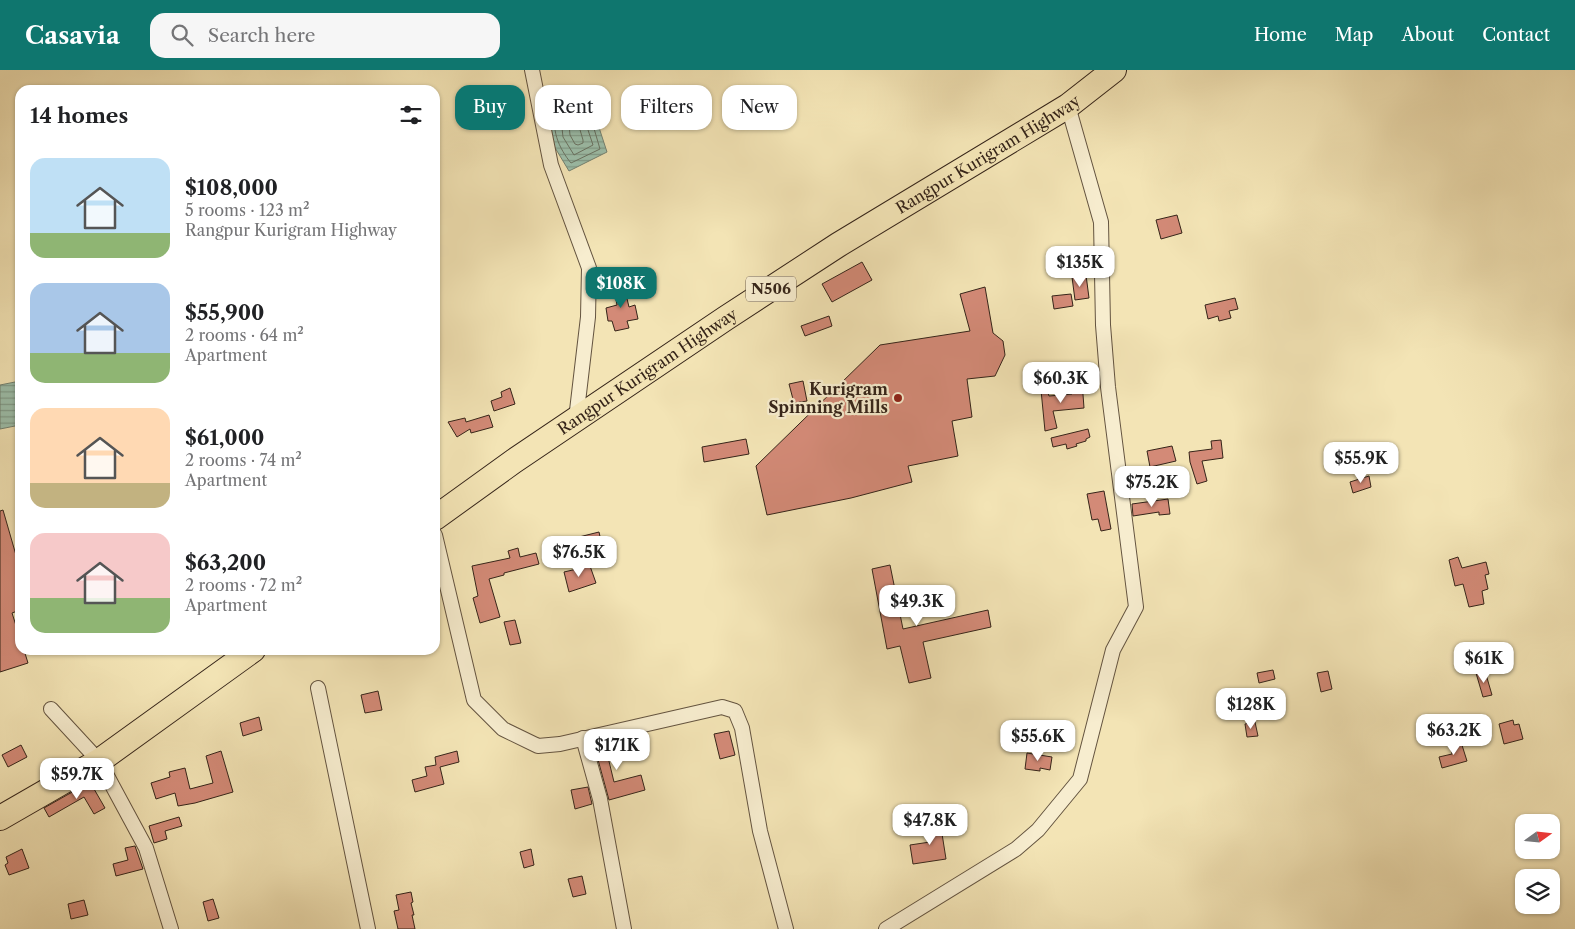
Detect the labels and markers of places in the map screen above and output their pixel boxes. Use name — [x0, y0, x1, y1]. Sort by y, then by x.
pin: $135K — [1045, 246, 1115, 288]
pin: $108K — [586, 266, 656, 309]
pin: $60.3K — [1020, 362, 1102, 404]
place label: Kurigram Spinning Mills — [768, 379, 888, 417]
marker: Kurigram Spinning Mills — [892, 392, 904, 404]
pin: $55.9K — [1320, 442, 1402, 484]
pin: $75.2K — [1111, 466, 1193, 508]
pin: $76.5K — [538, 536, 620, 578]
pin: $49.3K — [876, 584, 958, 627]
pin: $61K — [1454, 642, 1514, 684]
pin: $128K — [1216, 688, 1286, 730]
pin: $63.2K — [1413, 714, 1495, 756]
pin: $55.6K — [997, 720, 1079, 762]
pin: $171K — [582, 728, 652, 771]
pin: $59.7K — [36, 758, 118, 800]
pin: $47.8K — [889, 804, 971, 846]

